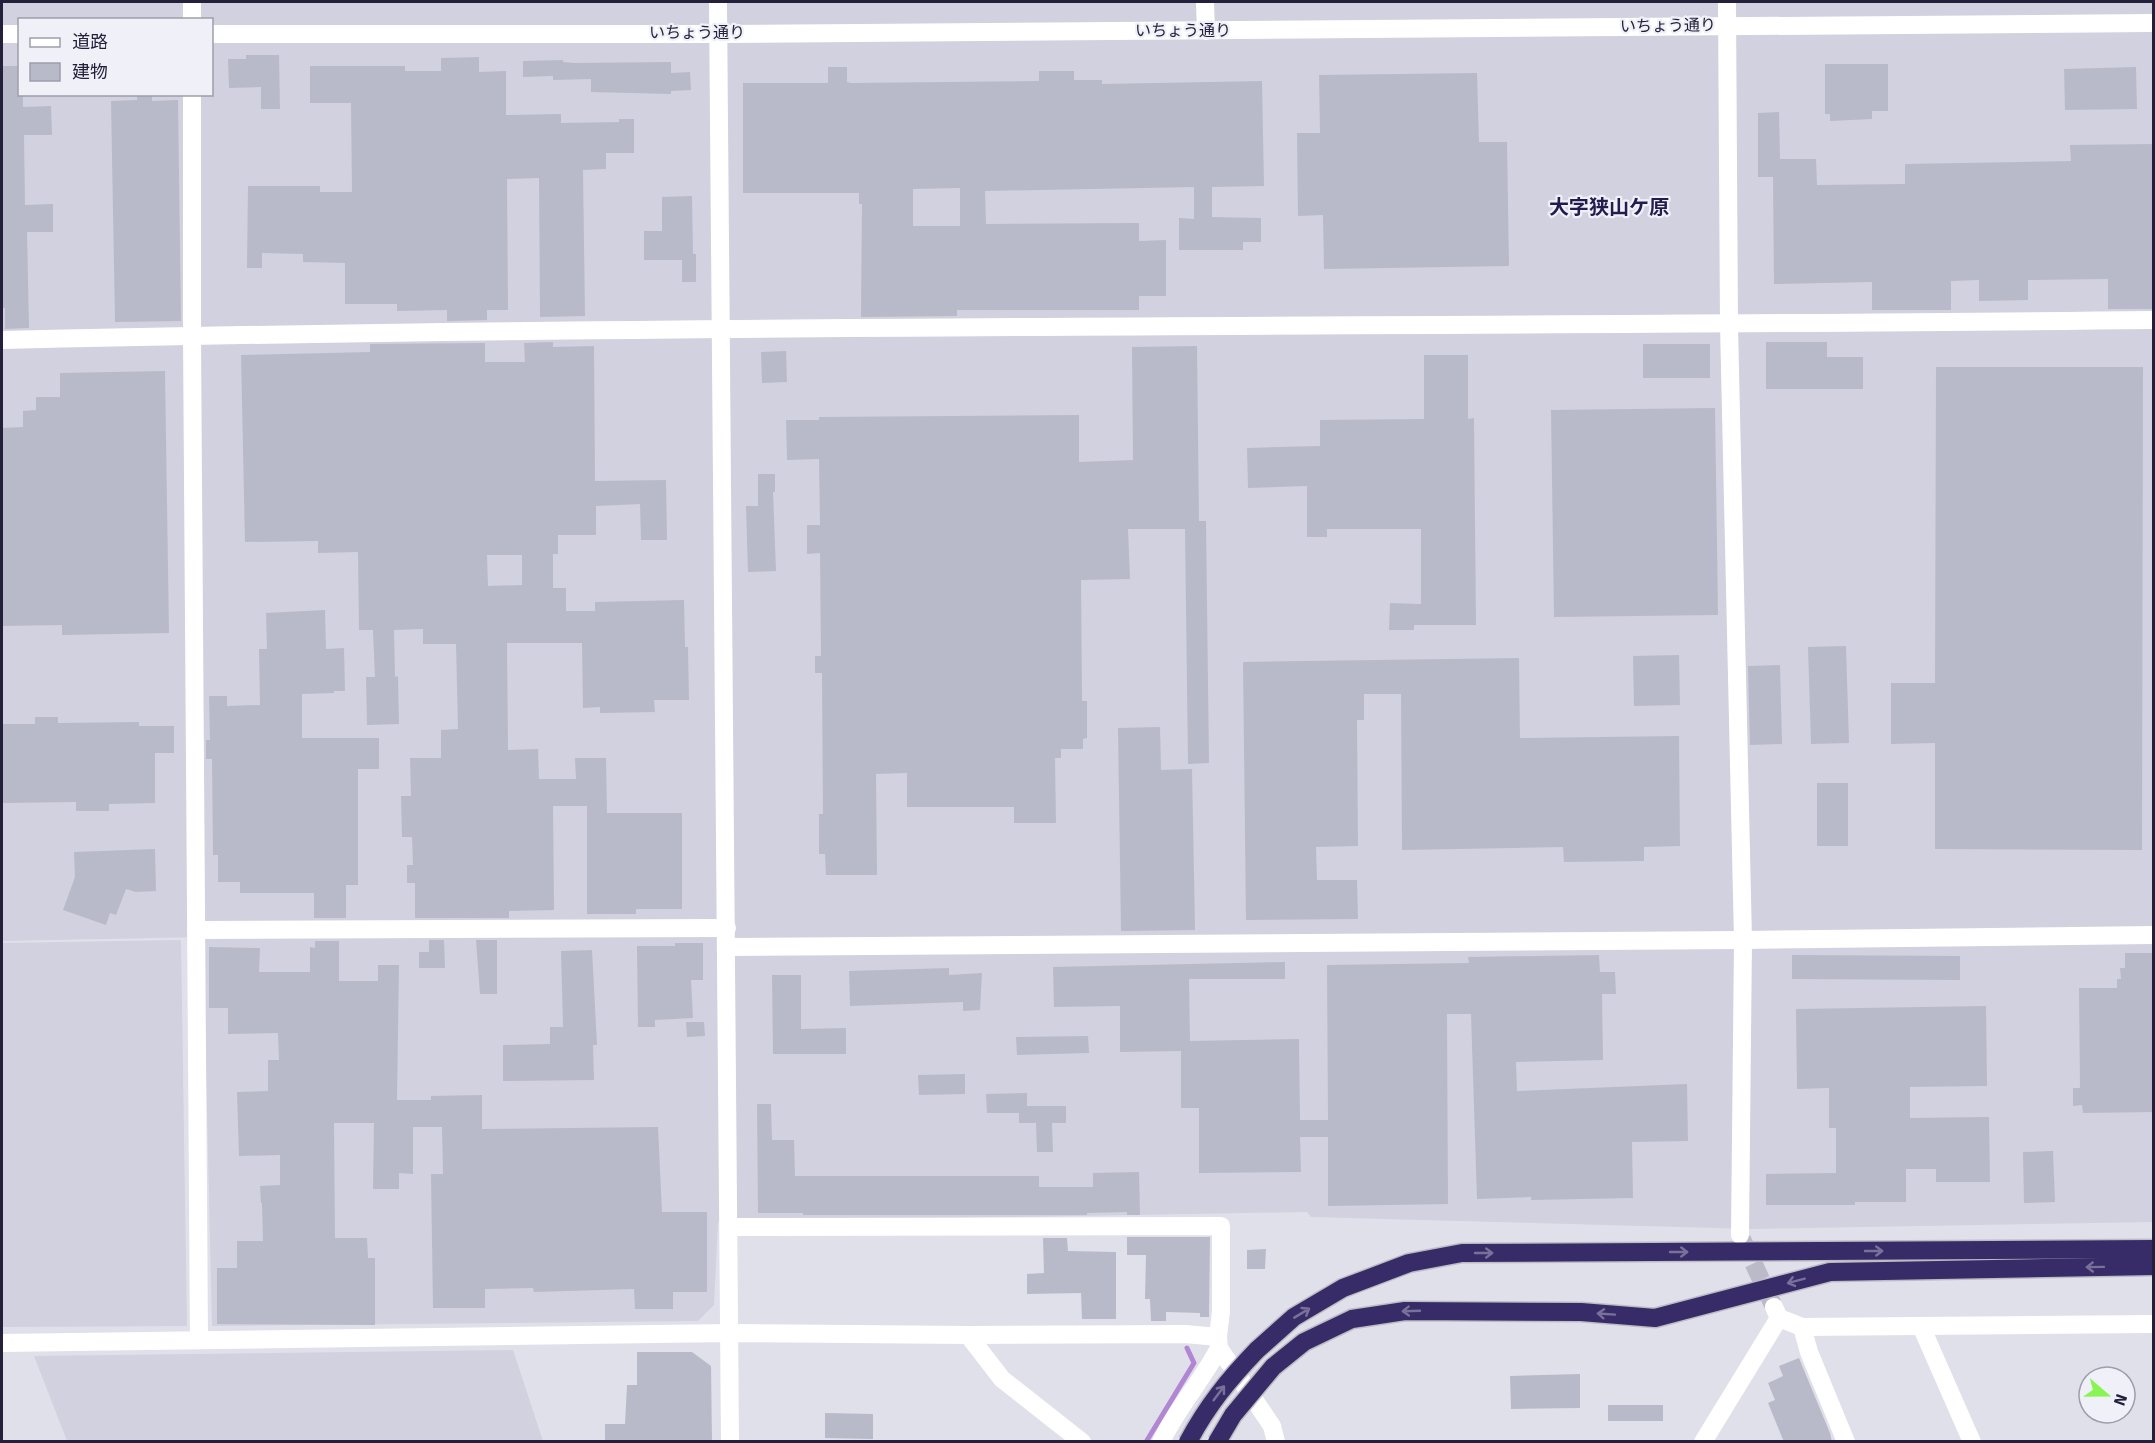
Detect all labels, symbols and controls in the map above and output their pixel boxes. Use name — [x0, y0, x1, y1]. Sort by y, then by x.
street label: いちょう通り — [1620, 15, 1716, 37]
legend — [18, 18, 213, 96]
street label: いちょう通り — [1135, 21, 1231, 41]
street label: いちょう通り — [649, 23, 745, 43]
text: 道路 — [72, 31, 108, 53]
text: 建物 — [72, 61, 108, 83]
district label: 大字狭山ケ原 — [1549, 195, 1669, 220]
one-way arrow — [1864, 1245, 1884, 1257]
one-way arrow — [1669, 1246, 1689, 1258]
one-way arrow — [1474, 1247, 1494, 1259]
one-way arrow — [2086, 1261, 2106, 1273]
one-way arrow — [1787, 1276, 1806, 1287]
one-way arrow — [1402, 1305, 1422, 1317]
one-way arrow — [1293, 1306, 1310, 1318]
one-way arrow — [1597, 1308, 1616, 1319]
north arrow — [2077, 1365, 2137, 1425]
one-way arrow — [1212, 1385, 1225, 1401]
text: N — [2109, 1391, 2131, 1408]

